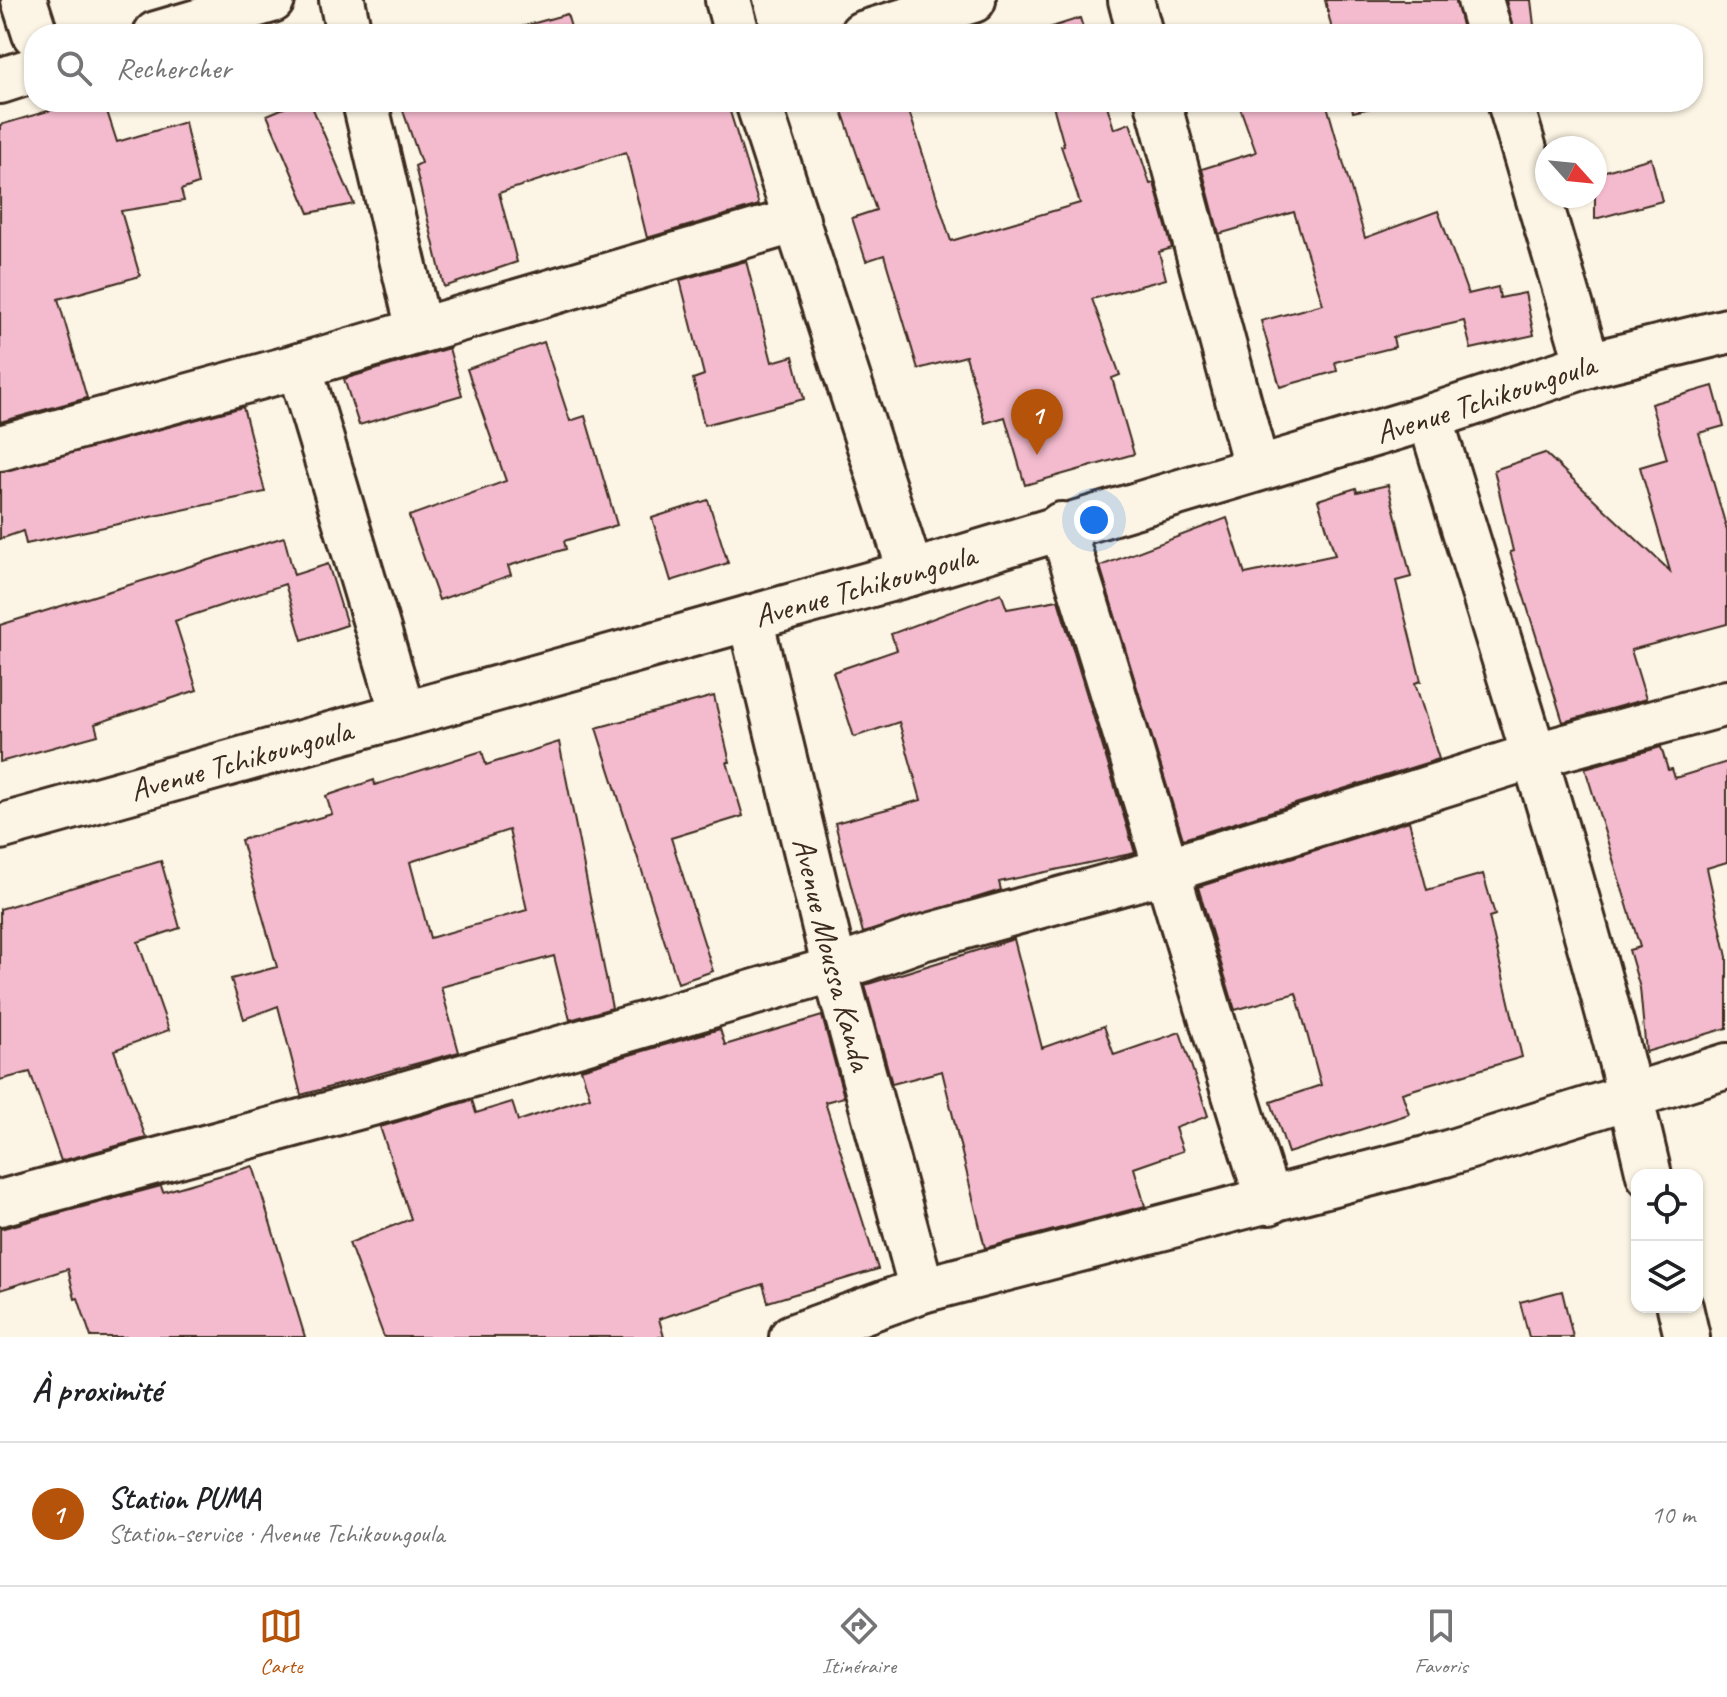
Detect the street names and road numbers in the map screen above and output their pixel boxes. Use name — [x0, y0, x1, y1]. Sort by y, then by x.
street label: Avenue Tchikoungoula — [1371, 343, 1603, 453]
street label: Avenue Tchikoungoula — [750, 534, 983, 637]
street label: Avenue Tchikoungoula — [126, 709, 359, 811]
street label: Avenue Moussa Kanda — [783, 834, 882, 1077]

